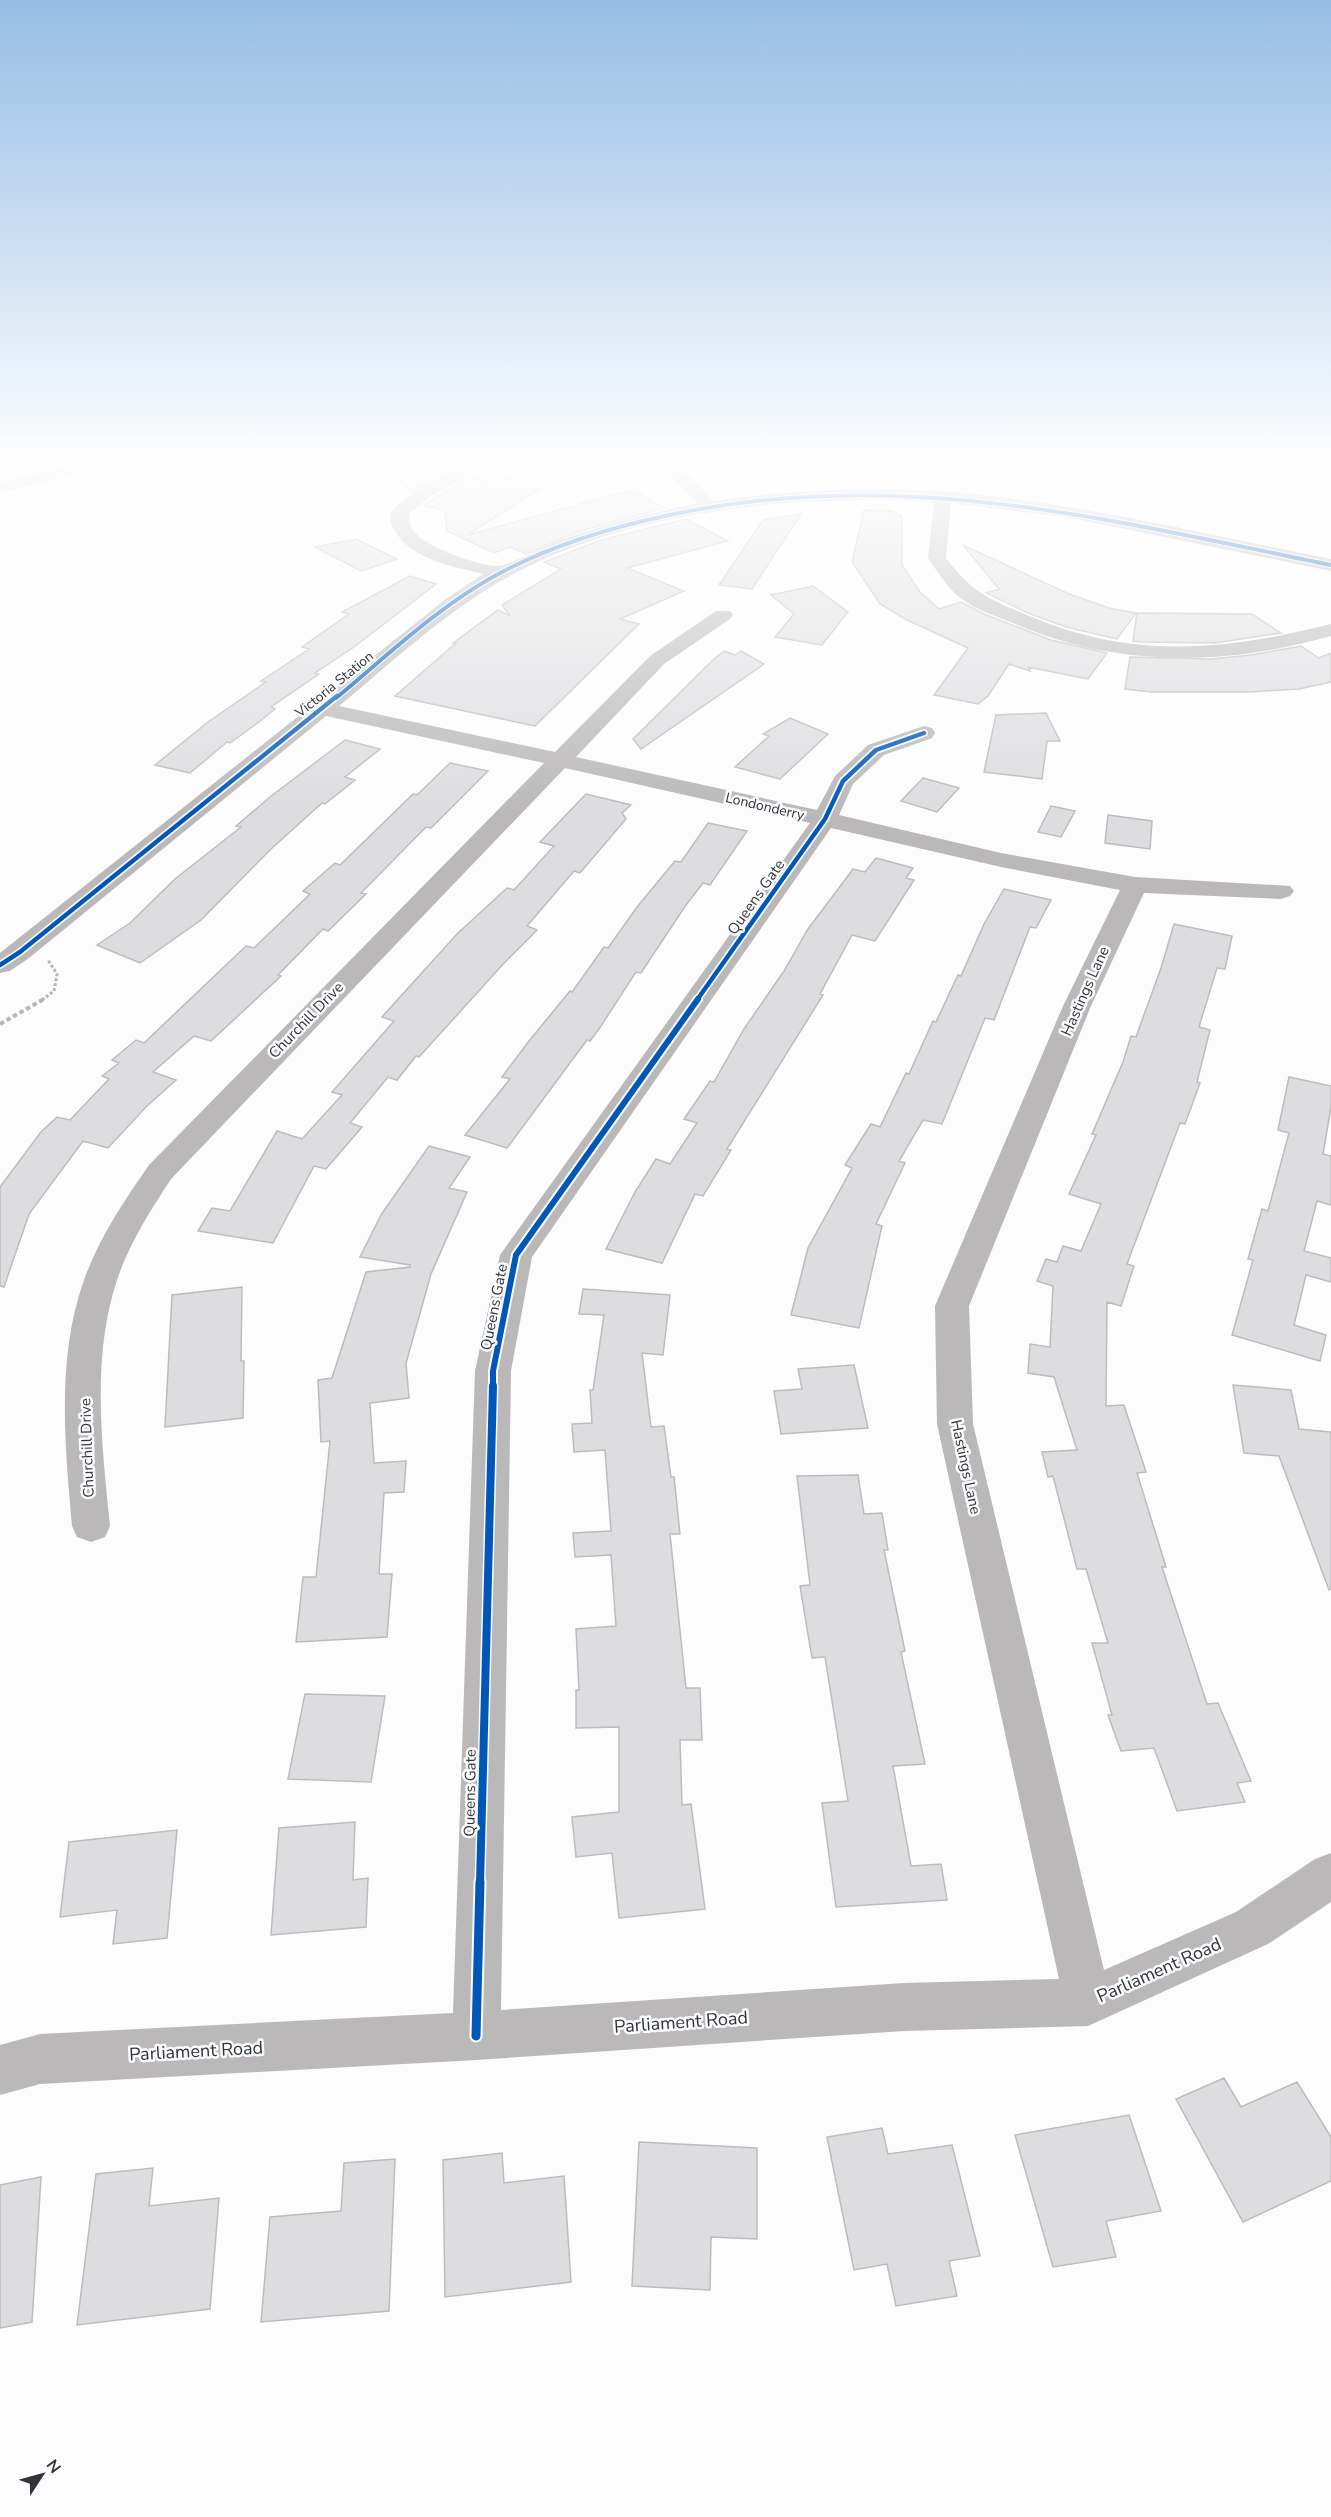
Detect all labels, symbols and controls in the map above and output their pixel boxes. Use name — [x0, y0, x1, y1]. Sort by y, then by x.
street label: Victoria Station — [290, 647, 378, 723]
street label: Londonderry — [724, 788, 807, 825]
street label: Queens Gate — [723, 855, 789, 939]
street label: Hastings Lane — [1056, 943, 1114, 1039]
street label: Churchill Drive — [264, 977, 348, 1063]
street label: Queens Gate — [476, 1262, 512, 1352]
street label: Churchill Drive — [75, 1398, 99, 1498]
street label: Hastings Lane — [946, 1418, 986, 1516]
street label: Queens Gate — [459, 1749, 481, 1837]
street label: Parliament Road — [1093, 1932, 1225, 2008]
street label: Parliament Road — [613, 2005, 749, 2039]
street label: Parliament Road — [128, 2036, 264, 2066]
north arrow — [12, 2445, 72, 2505]
text: N — [41, 2455, 66, 2478]

